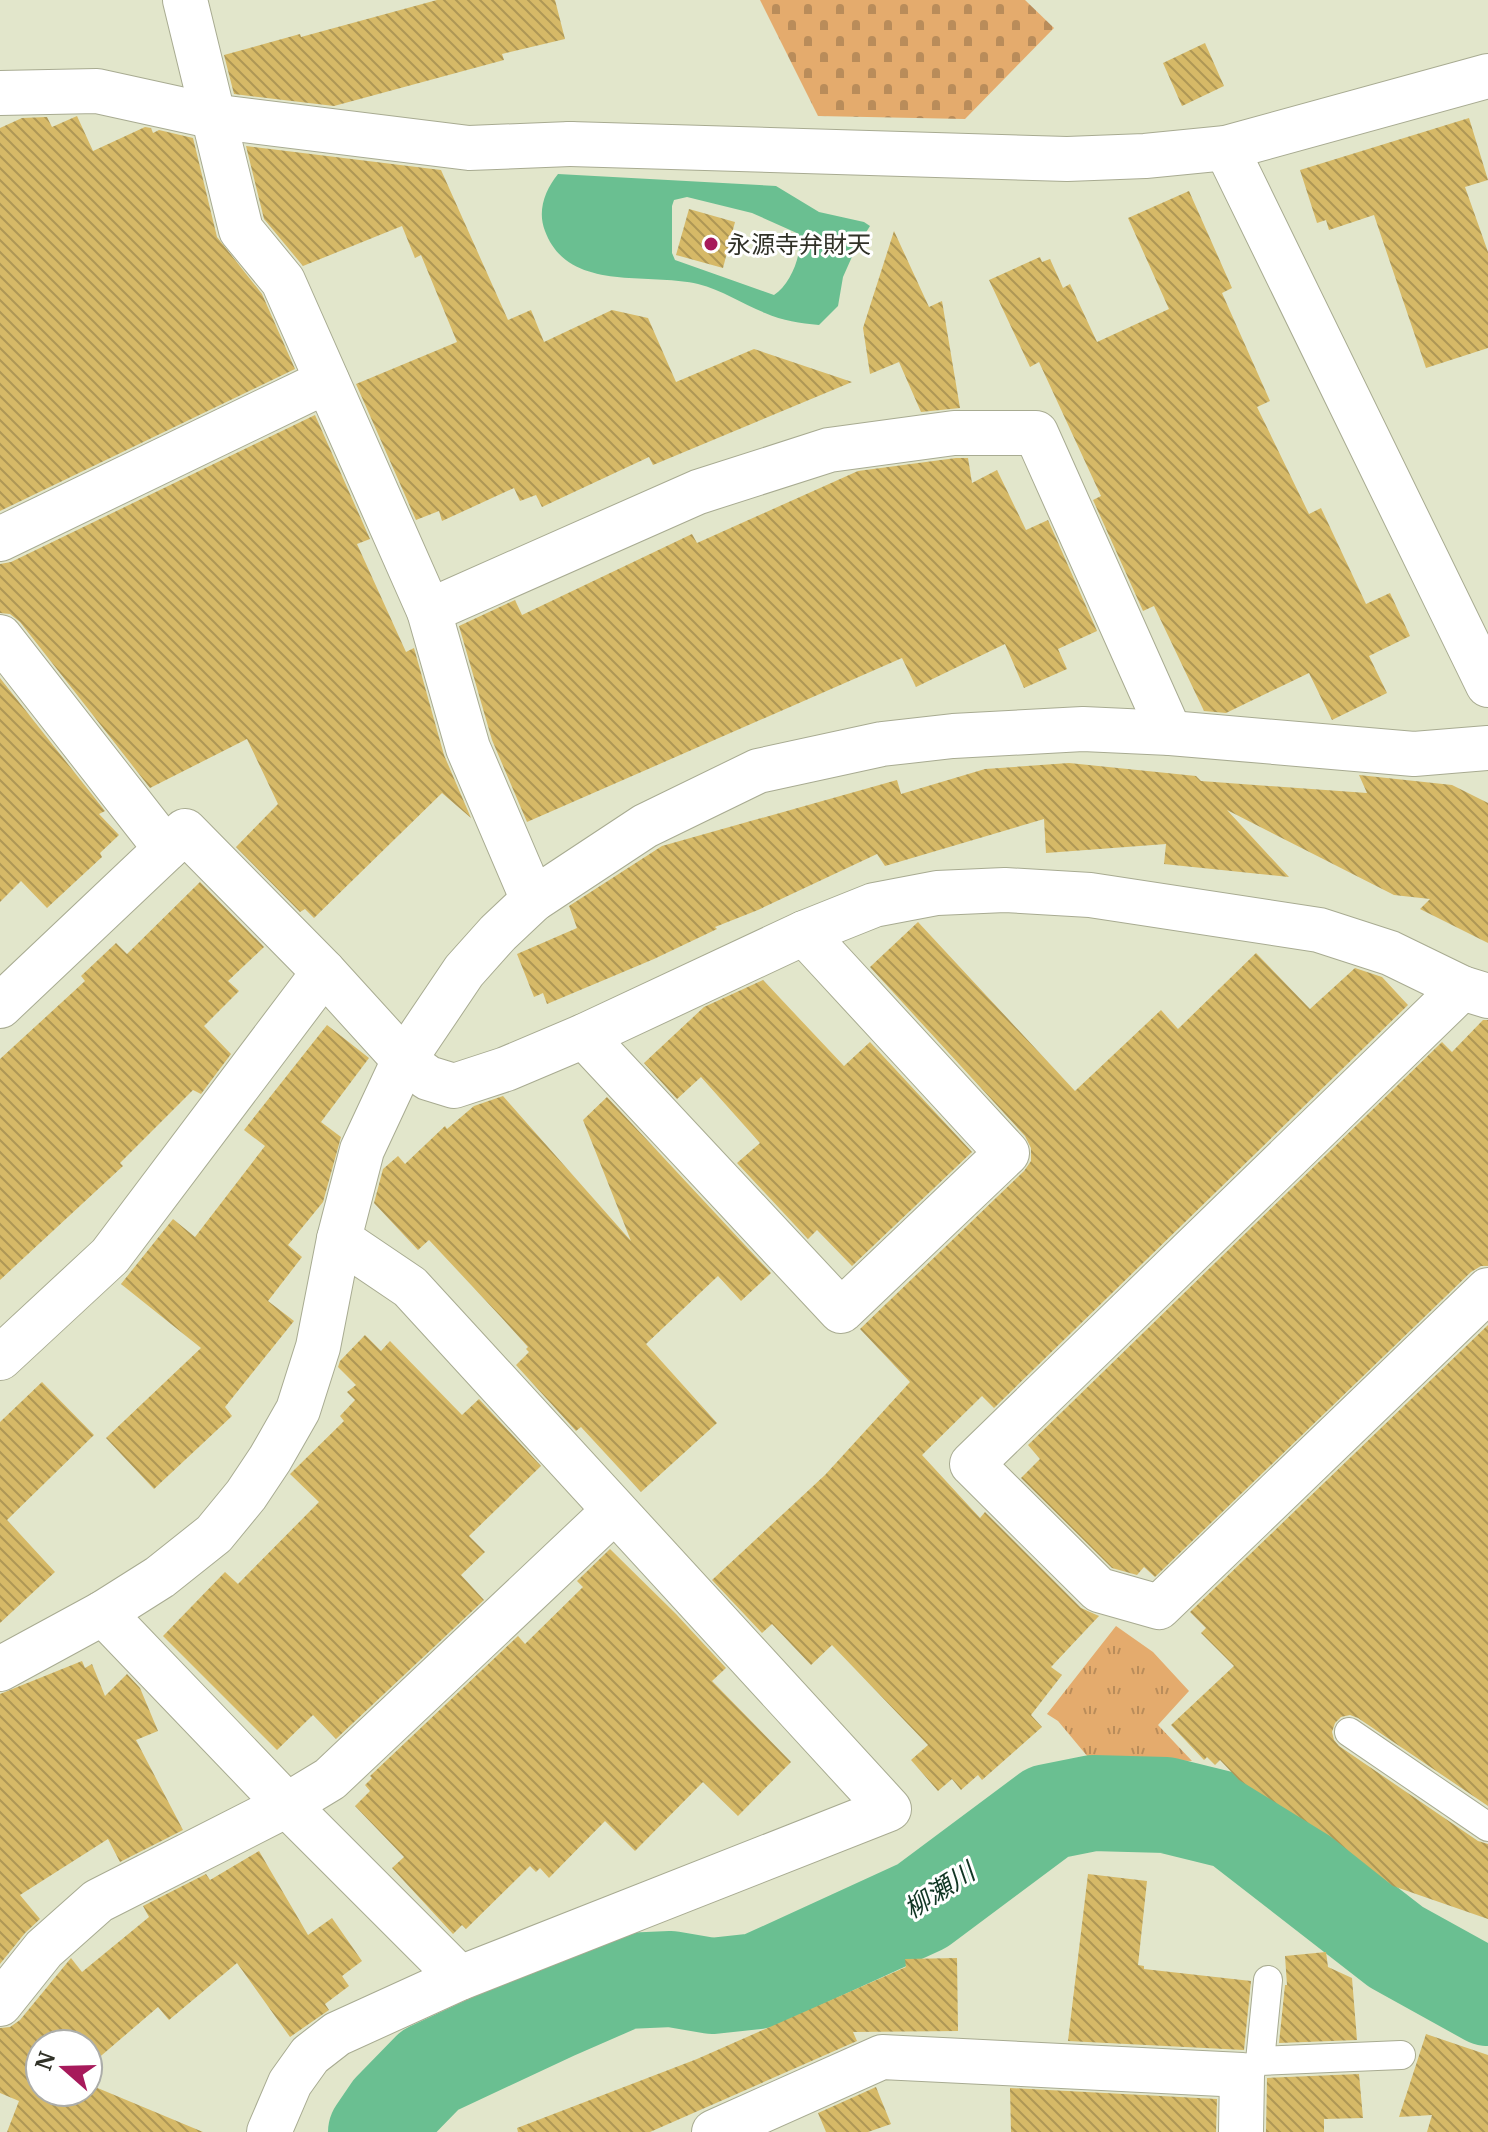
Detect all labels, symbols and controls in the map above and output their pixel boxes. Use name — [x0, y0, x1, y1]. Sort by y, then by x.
place label: 永源寺弁財天 — [727, 229, 871, 260]
marker: 永源寺弁財天 — [702, 235, 720, 253]
water label: 柳瀬川 — [897, 1853, 983, 1925]
north arrow — [24, 2028, 104, 2108]
text: N — [29, 2048, 62, 2074]

